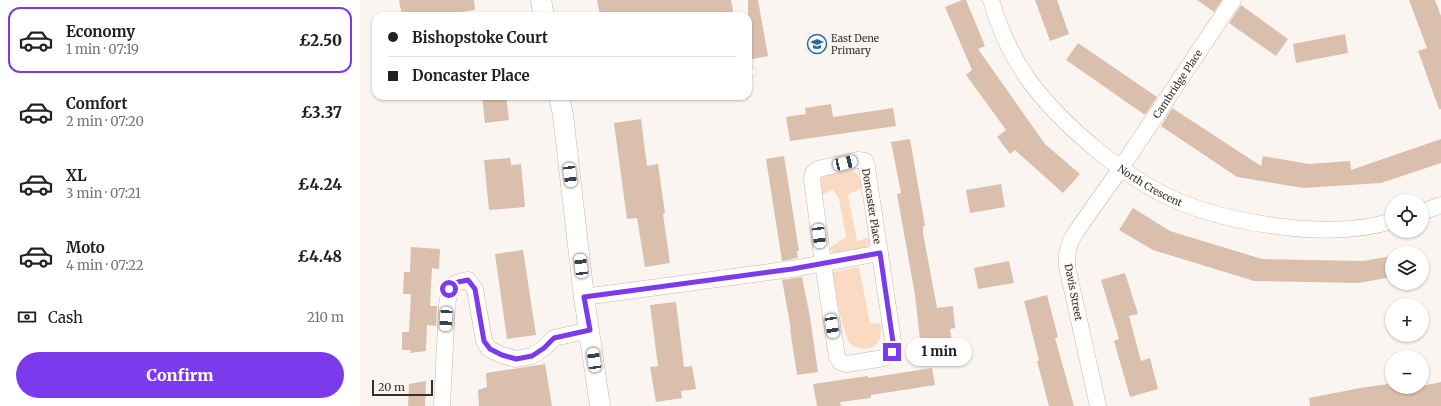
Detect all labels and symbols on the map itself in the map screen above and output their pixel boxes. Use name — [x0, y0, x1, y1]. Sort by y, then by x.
place label: East Dene Primary — [831, 32, 879, 57]
school or university icon: East Dene Primary — [806, 33, 828, 55]
street label: Cambridge Place — [1150, 47, 1205, 121]
car — [832, 154, 858, 172]
car — [563, 162, 577, 188]
street label: North Crescent — [1115, 162, 1184, 209]
street label: Doncaster Place — [859, 167, 884, 245]
car — [812, 223, 826, 249]
car — [574, 253, 588, 279]
street label: Davis Street — [1062, 263, 1085, 322]
route start — [440, 280, 458, 298]
car — [439, 307, 453, 331]
car — [824, 313, 840, 339]
callout: 1 min — [906, 338, 972, 366]
route end — [883, 343, 901, 361]
car — [586, 347, 602, 373]
scale bar — [372, 378, 433, 397]

